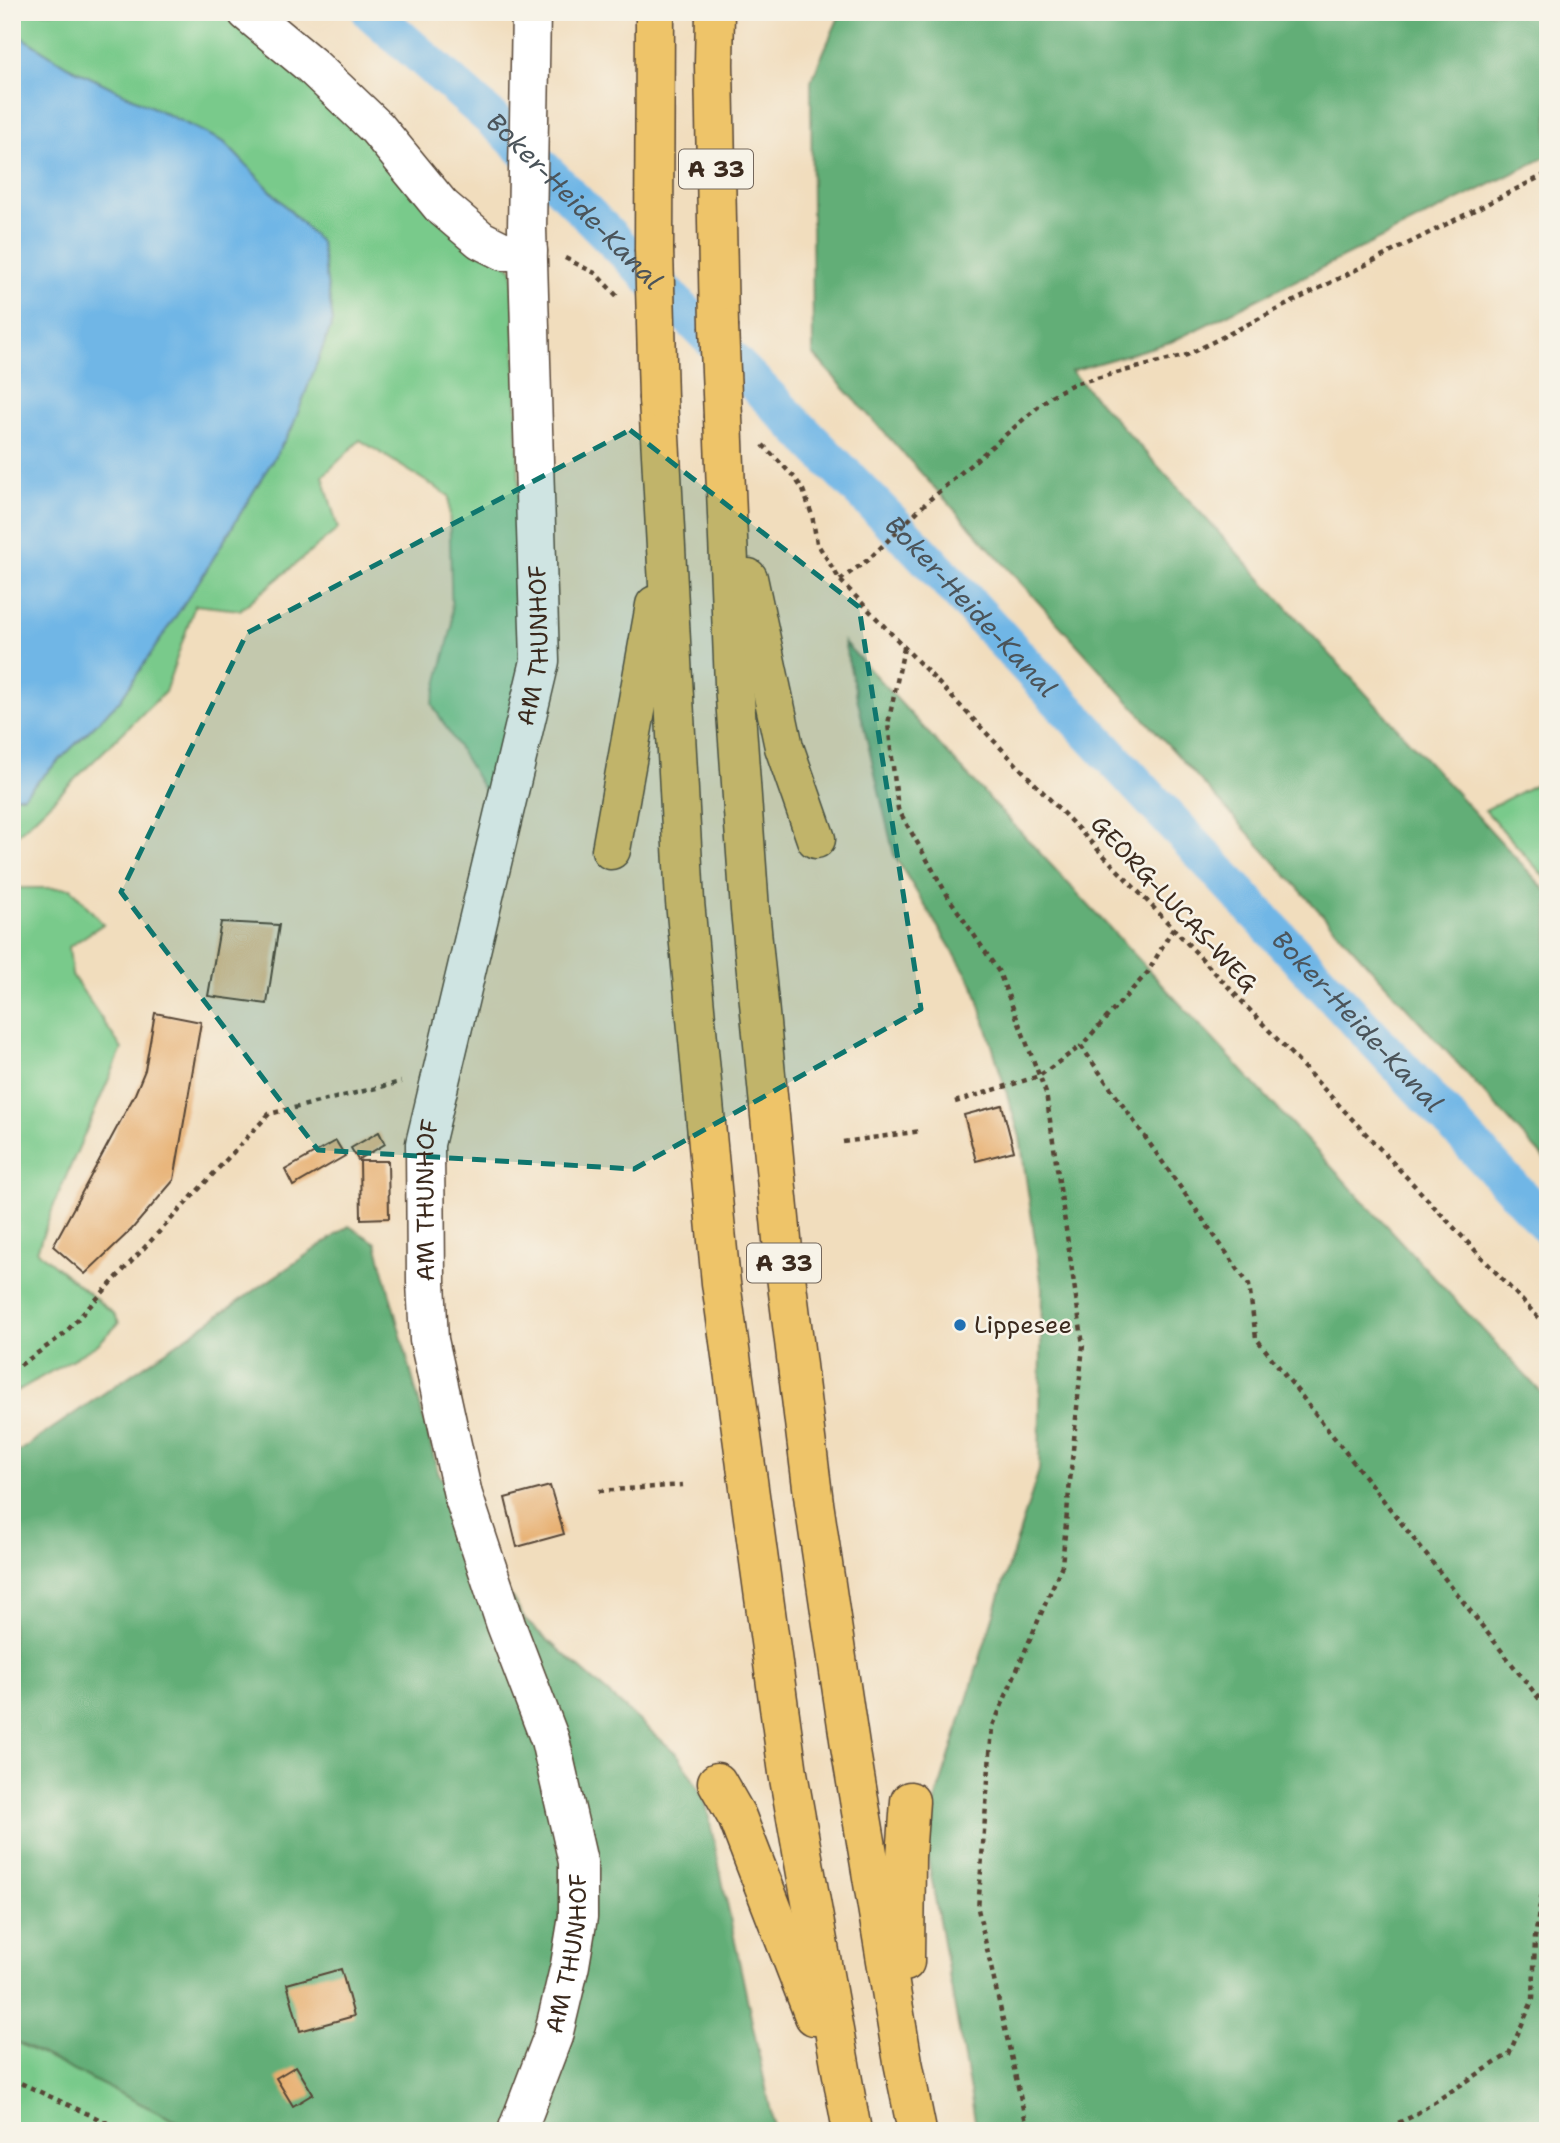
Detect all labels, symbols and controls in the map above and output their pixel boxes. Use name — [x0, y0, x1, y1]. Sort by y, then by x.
water label: Boker-Heide-Kanal — [479, 104, 671, 297]
road number: A 33 — [679, 150, 753, 188]
water label: Boker-Heide-Kanal — [878, 508, 1065, 704]
street label: AM THUNHOF — [509, 564, 556, 729]
street label: GEORG-LUCAS-WEG — [1084, 809, 1264, 999]
water label: Boker-Heide-Kanal — [1264, 922, 1451, 1120]
street label: AM THUNHOF — [408, 1116, 446, 1282]
road number: A 33 — [747, 1244, 821, 1282]
place label: Lippesee — [974, 1309, 1072, 1341]
marker: Lippesee — [952, 1317, 968, 1333]
street label: AM THUNHOF — [538, 1873, 594, 2037]

